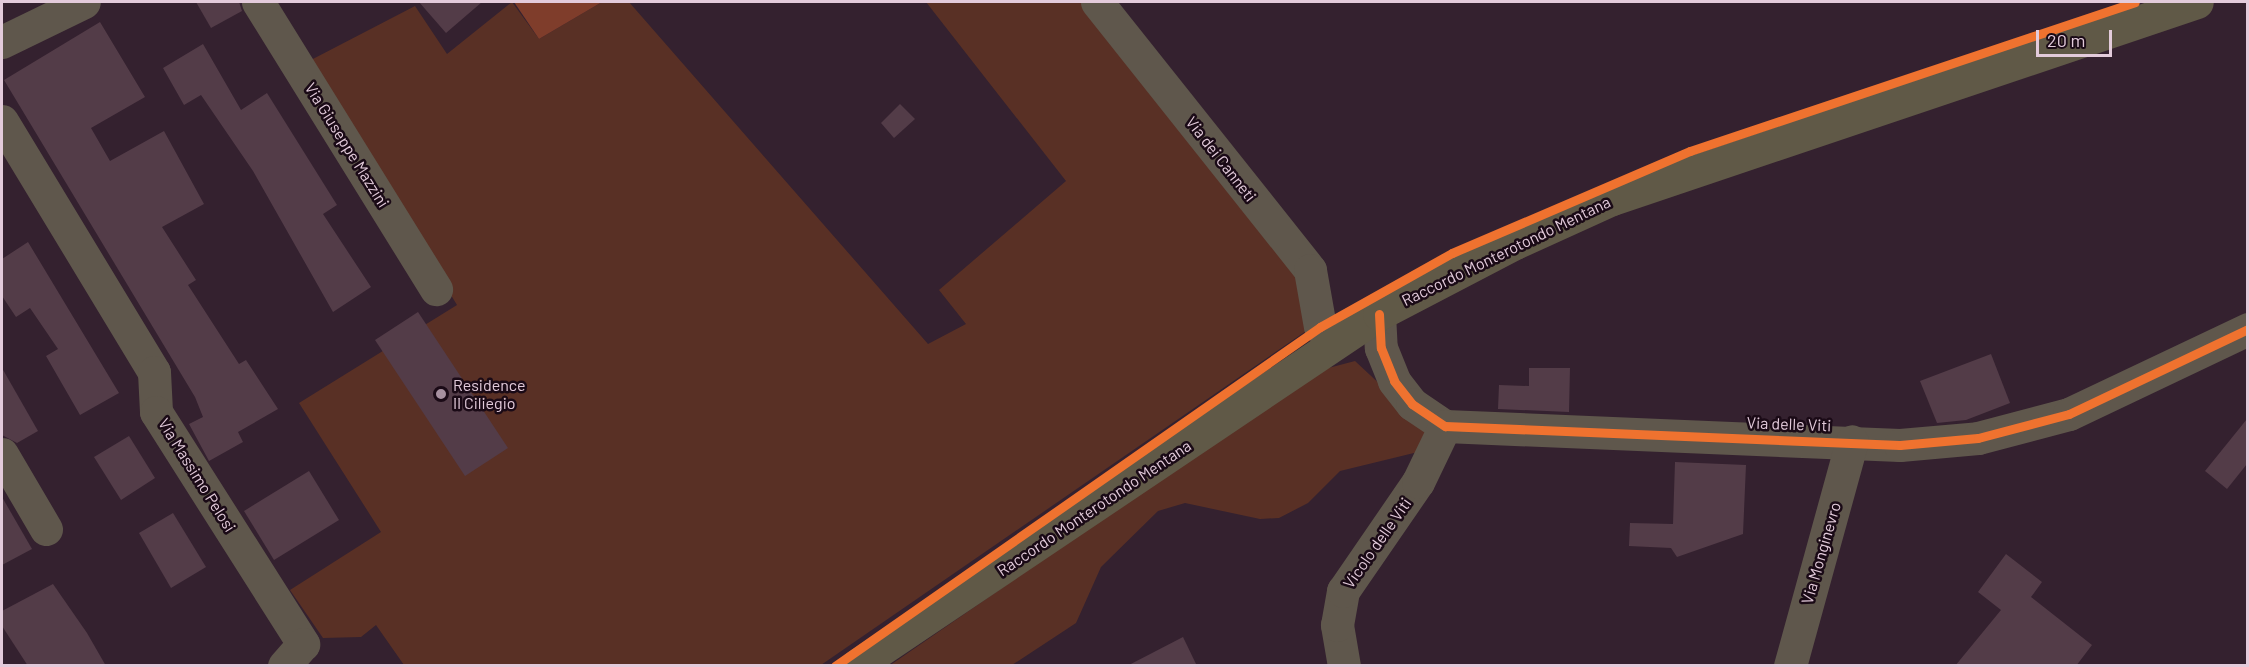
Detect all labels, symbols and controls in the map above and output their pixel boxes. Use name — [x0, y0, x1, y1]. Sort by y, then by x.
scale bar — [2039, 18, 2116, 56]
text: 20 m — [2047, 29, 2085, 51]
street label: Via Giuseppe Mazzini — [301, 79, 393, 211]
street label: Via dei Canneti — [1182, 113, 1260, 205]
street label: Raccordo Monterotondo Mentana — [1399, 192, 1613, 310]
place label: Residence Il Ciliegio — [453, 375, 525, 413]
marker: Residence Il Ciliegio — [434, 387, 448, 401]
street label: Via delle Viti — [1746, 413, 1832, 435]
street label: Via Massimo Pelosi — [154, 415, 240, 535]
street label: Raccordo Monterotondo Mentana — [993, 436, 1195, 580]
street label: Vicolo delle Viti — [1339, 494, 1415, 592]
street label: Via Monginevro — [1797, 500, 1845, 606]

